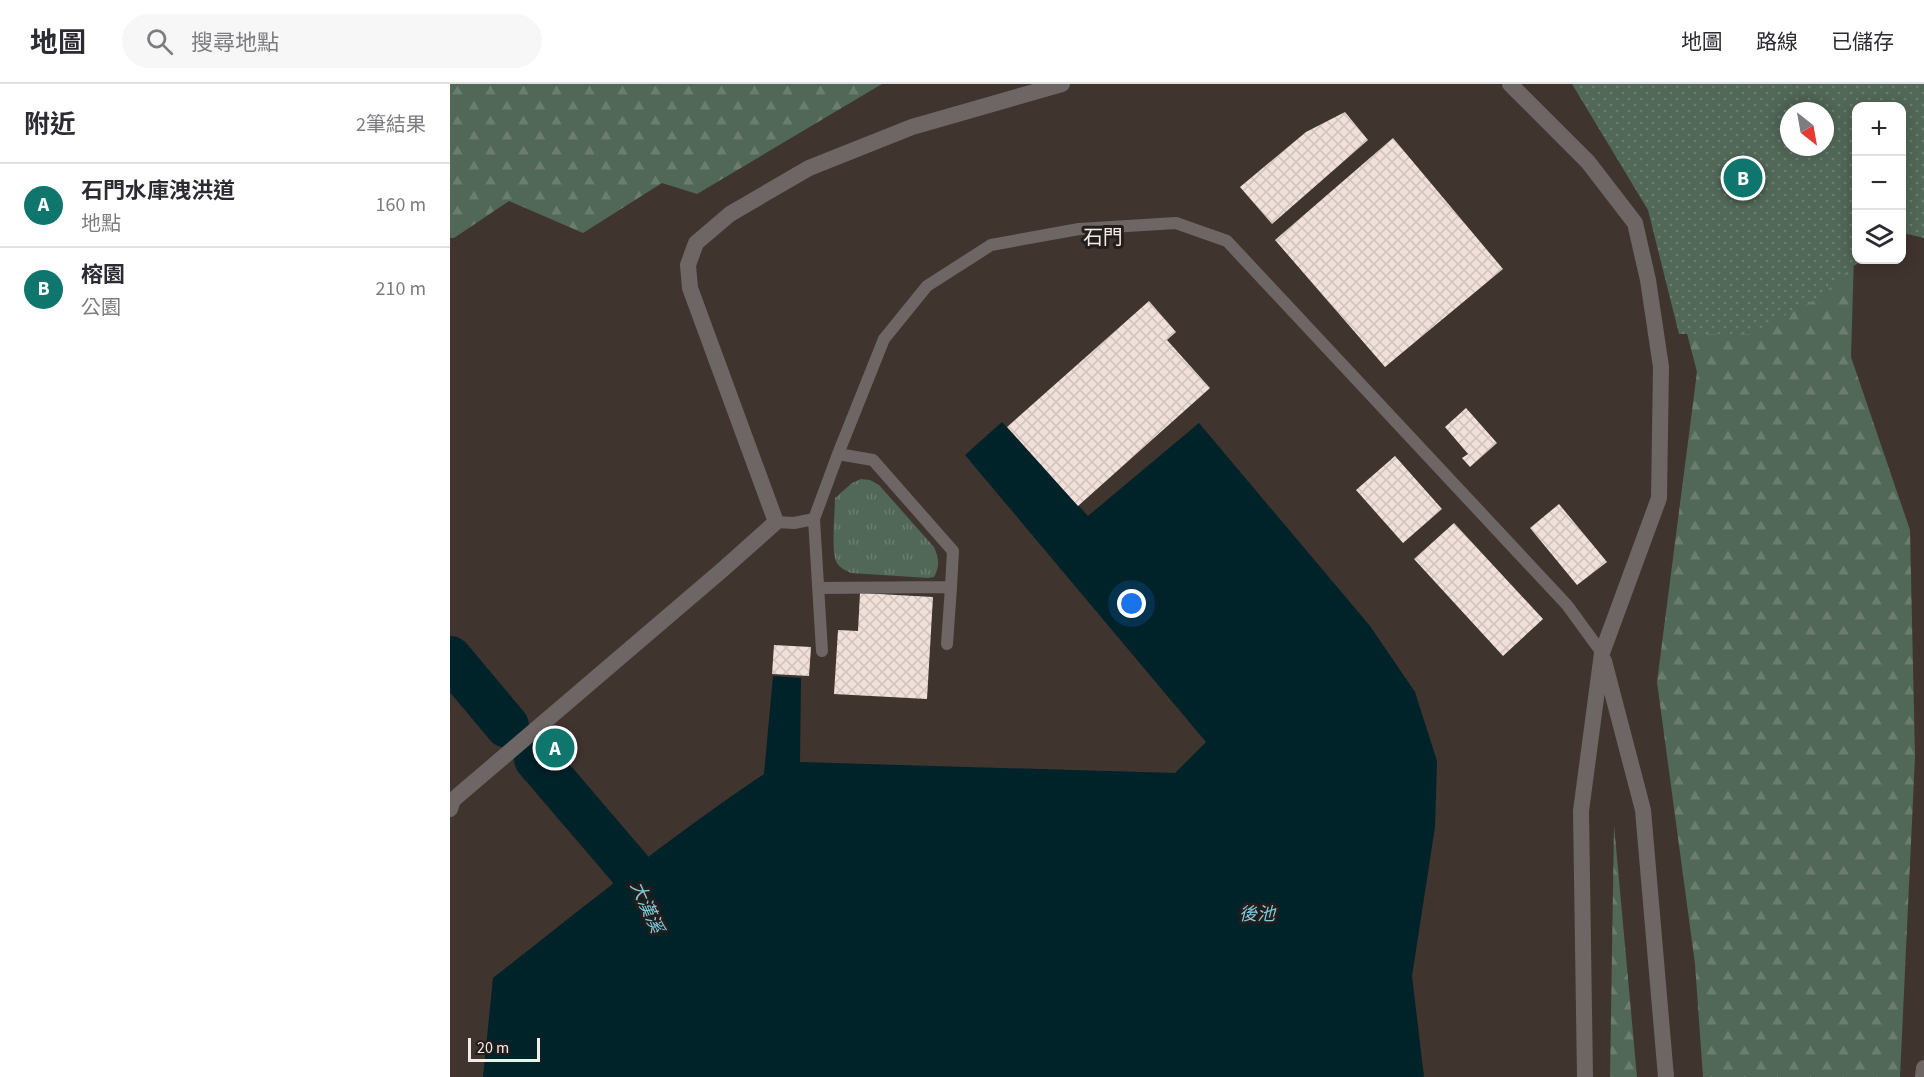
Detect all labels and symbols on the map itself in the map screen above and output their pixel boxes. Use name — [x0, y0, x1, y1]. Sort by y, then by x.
north arrow — [1780, 102, 1834, 156]
pin: B — [1724, 156, 1762, 200]
district label: 石門 — [1083, 224, 1123, 252]
your location — [1117, 589, 1146, 618]
pin: A — [536, 726, 574, 770]
water label: 大漢溪 — [624, 877, 670, 940]
water label: 後池 — [1239, 902, 1277, 927]
scale bar — [468, 1035, 540, 1062]

